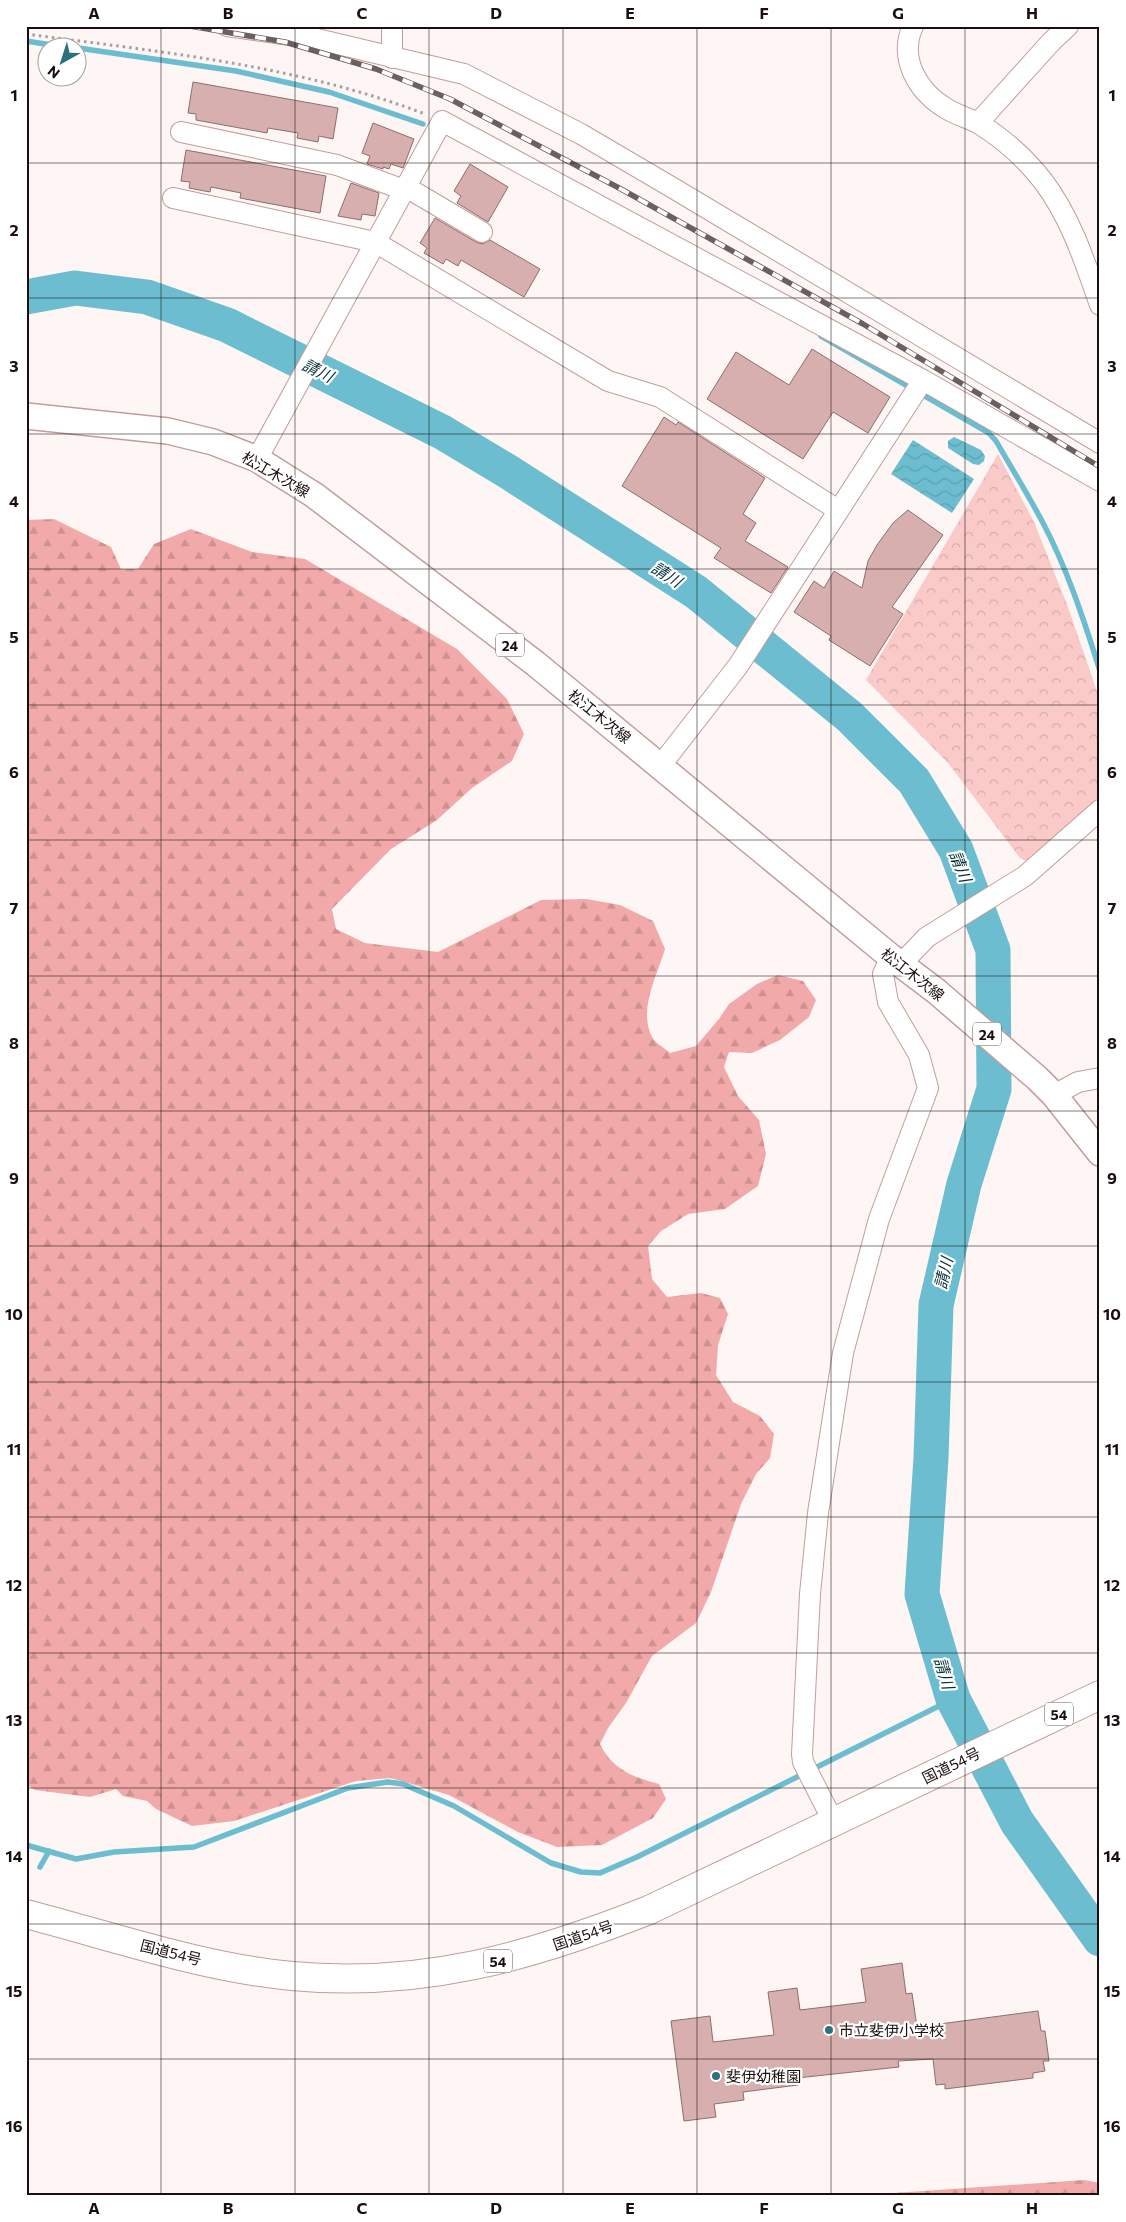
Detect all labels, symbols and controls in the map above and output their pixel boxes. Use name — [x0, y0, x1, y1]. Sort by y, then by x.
text: A — [88, 3, 100, 22]
text: B — [223, 3, 234, 22]
text: C — [357, 3, 368, 22]
text: D — [490, 3, 502, 22]
text: E — [625, 3, 635, 22]
text: F — [759, 3, 769, 22]
text: G — [892, 3, 904, 22]
text: H — [1026, 3, 1038, 22]
north arrow — [38, 38, 88, 88]
text: N — [44, 63, 63, 82]
text: 1 — [10, 85, 18, 104]
text: 1 — [1108, 85, 1116, 104]
text: 2 — [9, 220, 19, 239]
text: 2 — [1107, 220, 1117, 239]
water label: 請川 — [299, 354, 338, 386]
text: 3 — [9, 356, 19, 375]
text: 3 — [1107, 356, 1117, 375]
street label: 松江木次線 — [239, 447, 313, 501]
text: 4 — [9, 491, 19, 510]
text: 4 — [1107, 491, 1117, 510]
water label: 請川 — [648, 557, 687, 592]
text: 5 — [9, 627, 19, 646]
text: 5 — [1107, 627, 1117, 646]
road number: 24 — [496, 634, 524, 656]
street label: 松江木次線 — [565, 685, 635, 747]
text: 6 — [9, 762, 19, 781]
text: 6 — [1107, 762, 1117, 781]
water label: 請川 — [946, 848, 977, 886]
text: 7 — [10, 898, 19, 917]
text: 7 — [1108, 898, 1117, 917]
street label: 松江木次線 — [878, 944, 948, 1004]
road number: 24 — [973, 1022, 1001, 1046]
text: 8 — [9, 1033, 19, 1052]
text: 8 — [1107, 1033, 1117, 1052]
text: 9 — [9, 1168, 19, 1187]
text: 9 — [1107, 1168, 1117, 1187]
water label: 請川 — [930, 1253, 956, 1291]
text: 10 — [5, 1304, 23, 1323]
text: 10 — [1103, 1304, 1121, 1323]
text: 11 — [7, 1439, 21, 1458]
text: 11 — [1105, 1439, 1119, 1458]
text: 12 — [6, 1575, 22, 1594]
text: 12 — [1104, 1575, 1120, 1594]
water label: 請川 — [931, 1655, 959, 1693]
road number: 54 — [1045, 1702, 1073, 1726]
text: 13 — [6, 1710, 22, 1729]
text: 13 — [1104, 1710, 1120, 1729]
street label: 国道54号 — [919, 1743, 983, 1787]
text: 14 — [5, 1846, 23, 1865]
text: 14 — [1103, 1846, 1121, 1865]
street label: 国道54号 — [550, 1916, 616, 1954]
street label: 国道54号 — [138, 1936, 204, 1968]
road number: 54 — [484, 1950, 512, 1972]
text: 15 — [6, 1981, 22, 2000]
text: 15 — [1104, 1981, 1120, 2000]
place label: 市立斐伊小学校 — [839, 2021, 944, 2039]
marker: 市立斐伊小学校 — [823, 2024, 835, 2036]
place label: 斐伊幼稚園 — [726, 2067, 801, 2085]
marker: 斐伊幼稚園 — [710, 2070, 722, 2082]
text: 16 — [5, 2116, 23, 2135]
text: 16 — [1103, 2116, 1121, 2135]
text: A — [88, 2198, 100, 2217]
text: B — [223, 2198, 234, 2217]
text: C — [357, 2198, 368, 2217]
text: D — [490, 2198, 502, 2217]
text: E — [625, 2198, 635, 2217]
text: F — [759, 2198, 769, 2217]
text: G — [892, 2198, 904, 2217]
text: H — [1026, 2198, 1038, 2217]

